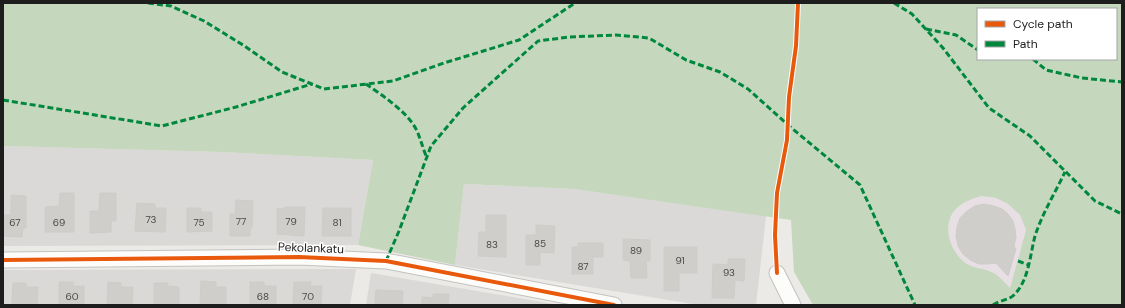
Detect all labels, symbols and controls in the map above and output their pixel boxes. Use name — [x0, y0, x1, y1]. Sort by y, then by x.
legend — [977, 8, 1117, 60]
text: Cycle path — [1013, 16, 1073, 32]
text: Path — [1013, 36, 1038, 52]
house number: 73 — [146, 213, 157, 226]
house number: 77 — [236, 215, 246, 228]
house number: 79 — [285, 215, 297, 228]
house number: 67 — [9, 216, 21, 229]
house number: 69 — [53, 216, 65, 229]
house number: 75 — [193, 216, 205, 229]
house number: 81 — [333, 216, 342, 229]
house number: 85 — [534, 237, 546, 250]
house number: 83 — [486, 238, 498, 251]
street label: Pekolankatu — [278, 239, 344, 257]
house number: 89 — [630, 244, 642, 257]
house number: 91 — [675, 254, 685, 267]
house number: 87 — [577, 260, 589, 273]
house number: 93 — [723, 266, 735, 279]
house number: 60 — [65, 290, 79, 303]
house number: 68 — [257, 290, 269, 303]
house number: 70 — [302, 290, 314, 303]

